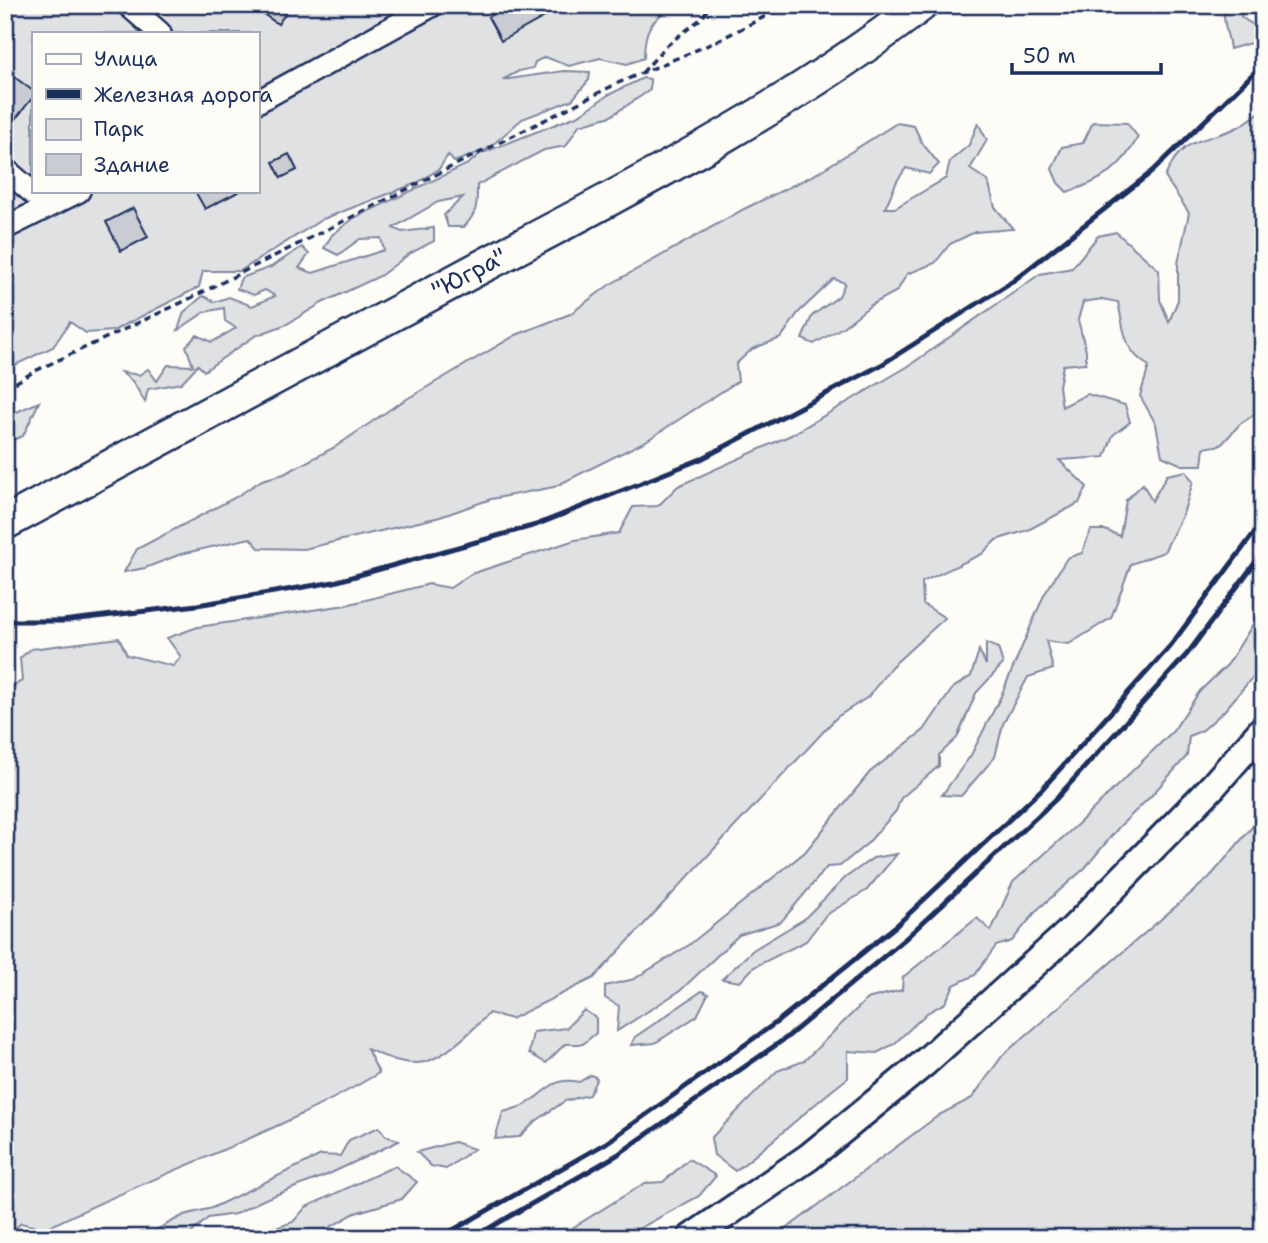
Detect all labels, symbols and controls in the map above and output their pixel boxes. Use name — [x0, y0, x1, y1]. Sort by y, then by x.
legend — [32, 32, 259, 192]
scale bar — [1012, 32, 1161, 76]
text: 50 m — [1023, 42, 1076, 70]
text: Улица — [94, 45, 157, 73]
text: Железная дорога — [94, 81, 273, 109]
text: Парк — [94, 115, 144, 143]
text: Здание — [94, 151, 170, 179]
street label: "Югра" — [426, 240, 512, 307]

